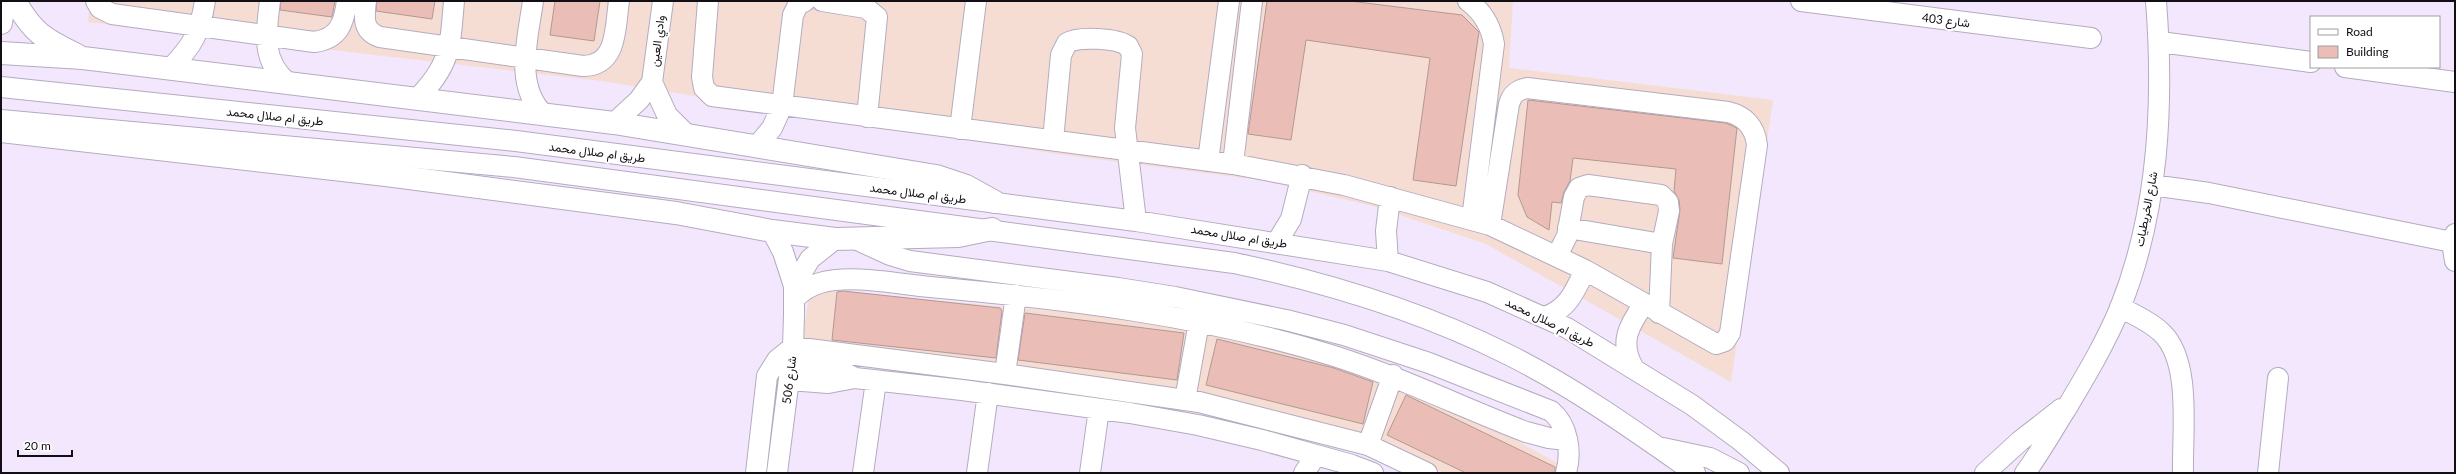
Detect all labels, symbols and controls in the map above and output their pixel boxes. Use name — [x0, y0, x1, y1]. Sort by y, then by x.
street label: شارع 403 — [1921, 10, 1971, 32]
street label: وادي العين — [646, 14, 671, 68]
legend — [2310, 16, 2440, 68]
text: Road — [2346, 24, 2373, 39]
text: Building — [2346, 44, 2389, 59]
street label: طريق ام صلال محمد — [226, 103, 324, 130]
street label: طريق ام صلال محمد — [548, 139, 646, 166]
street label: شارع الخريطيات — [2131, 170, 2163, 248]
street label: طريق ام صلال محمد — [869, 180, 967, 207]
street label: طريق ام صلال محمد — [1190, 221, 1288, 252]
street label: طريق ام صلال محمد — [1503, 294, 1597, 351]
street label: شارع 506 — [779, 355, 801, 405]
scale bar — [18, 432, 72, 458]
text: 20 m — [24, 438, 51, 453]

